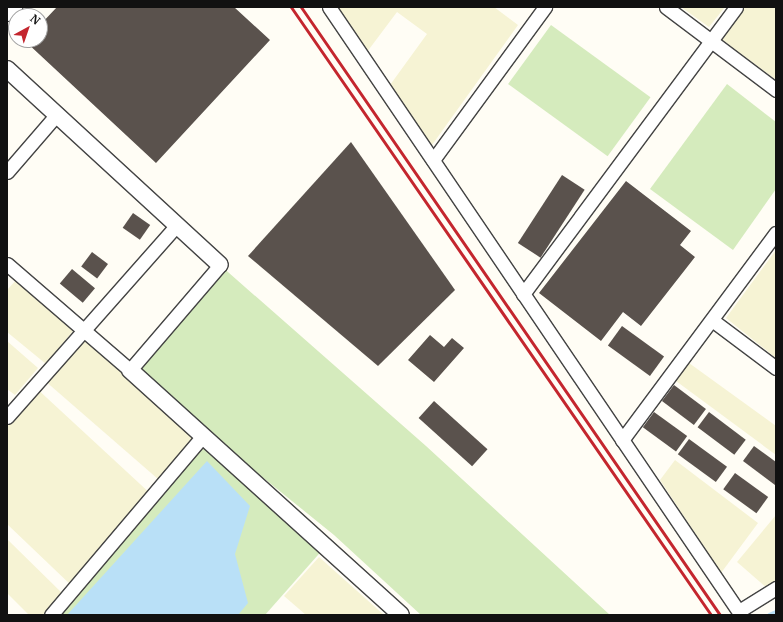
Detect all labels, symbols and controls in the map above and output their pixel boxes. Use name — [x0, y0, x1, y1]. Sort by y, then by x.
north arrow — [8, 8, 48, 48]
text: N — [27, 11, 43, 28]

